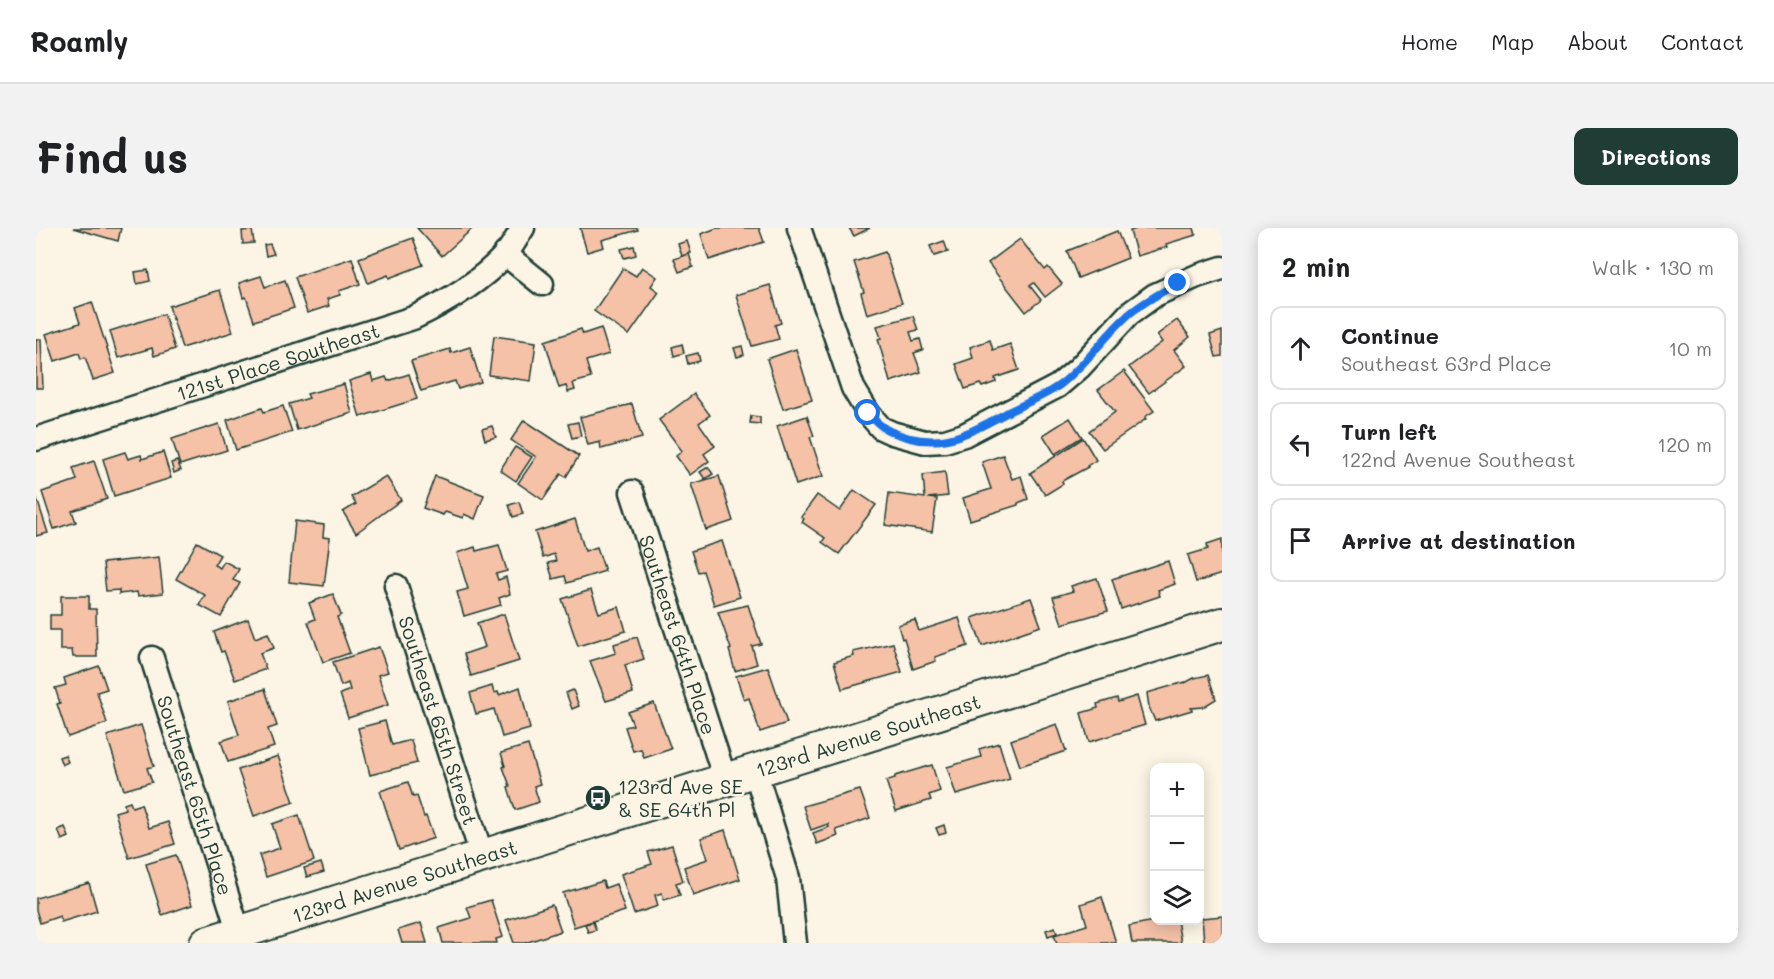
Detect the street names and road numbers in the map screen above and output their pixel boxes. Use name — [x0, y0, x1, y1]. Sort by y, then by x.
street label: 121st Place Southeast — [173, 317, 383, 406]
street label: Southeast 64th Place — [634, 532, 723, 738]
street label: Southeast 65th Street — [393, 613, 484, 828]
street label: 123rd Avenue Southeast — [752, 688, 984, 783]
street label: Southeast 65th Place — [152, 692, 239, 898]
street label: 123rd Avenue Southeast — [289, 833, 520, 928]

